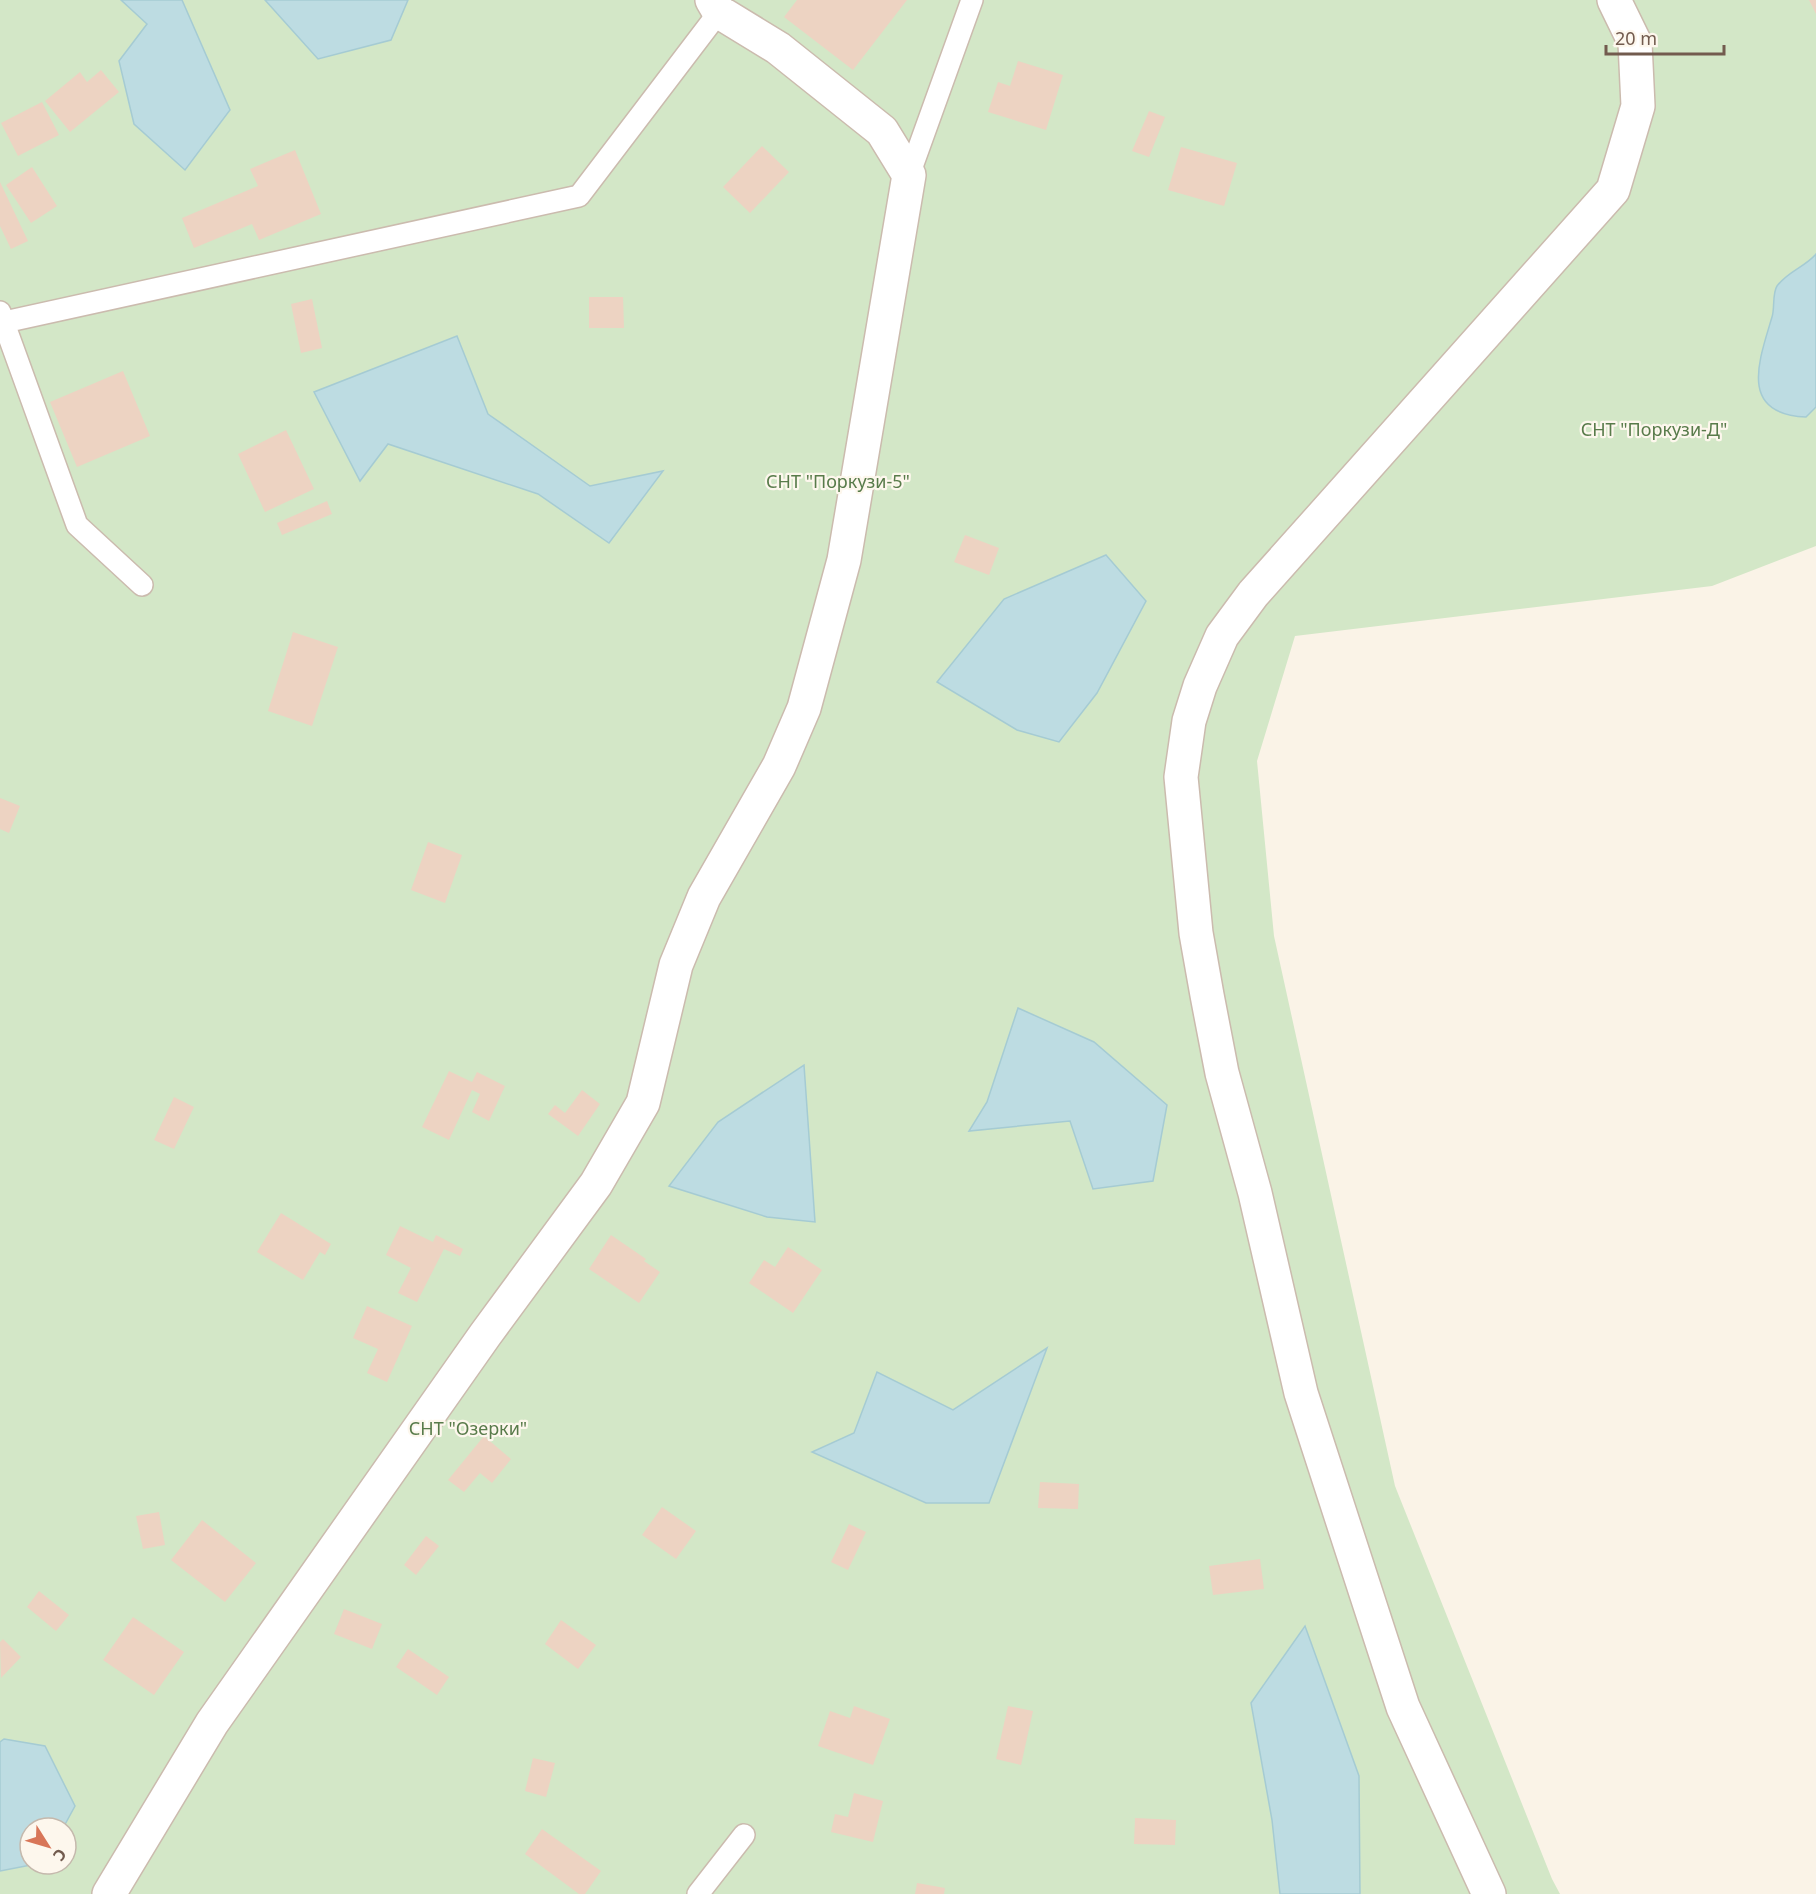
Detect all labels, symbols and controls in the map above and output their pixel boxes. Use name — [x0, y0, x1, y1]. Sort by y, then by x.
scale bar — [1606, 18, 1724, 56]
text: 20 m — [1615, 26, 1657, 50]
park label: СНТ "Поркузи-Д" — [1581, 417, 1727, 441]
park label: СНТ "Поркузи-5" — [766, 469, 910, 493]
park label: СНТ "Озерки" — [409, 1416, 527, 1440]
north arrow — [18, 1816, 78, 1876]
text: С — [48, 1844, 72, 1866]

